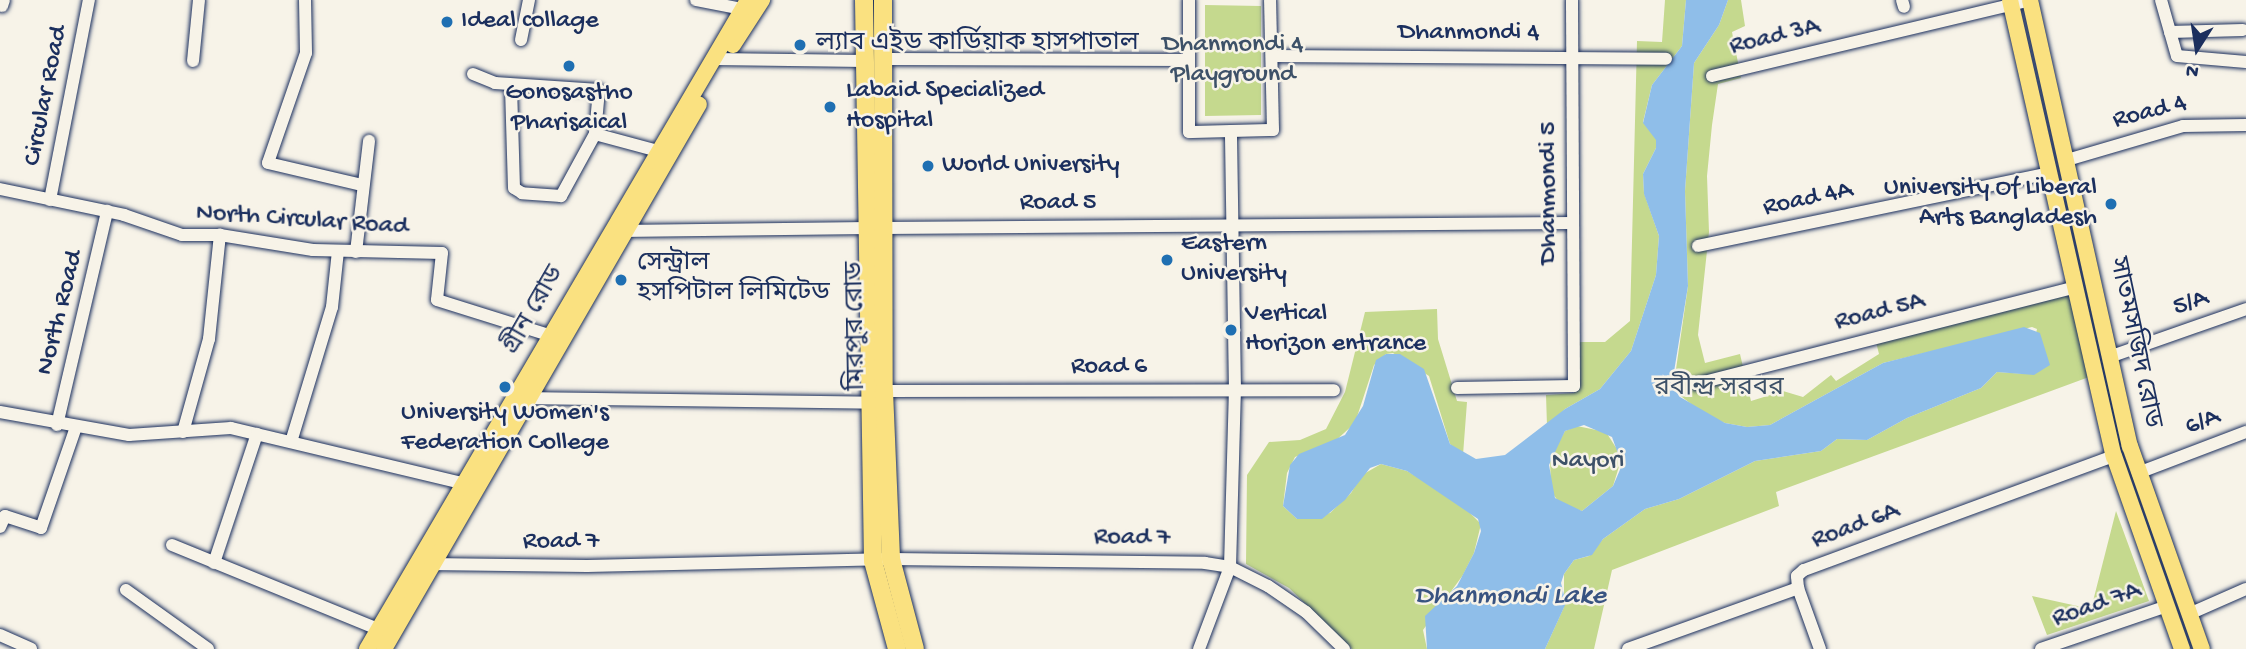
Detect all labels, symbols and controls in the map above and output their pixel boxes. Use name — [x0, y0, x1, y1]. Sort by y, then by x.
place label: Ideal collage — [461, 6, 599, 38]
street label: Road 3A — [1727, 12, 1823, 64]
marker: Ideal collage — [439, 14, 455, 30]
north arrow — [2162, 14, 2232, 84]
street label: Dhanmondi 4 — [1398, 18, 1540, 50]
street label: Circular Road — [18, 23, 76, 169]
place label: ল্যাব এইড কার্ডিয়াক হাসপাতাল — [816, 29, 1139, 61]
park label: Dhanmondi 4 Playground — [1162, 30, 1304, 92]
marker: ল্যাব এইড কার্ডিয়াক হাসপাতাল — [790, 35, 810, 55]
marker: Gonosastho Pharisaical — [559, 56, 579, 76]
text: N — [2184, 57, 2201, 83]
place label: Labaid Specialized Hospital — [846, 76, 1044, 138]
place label: Gonosastho Pharisaical — [505, 78, 633, 140]
street label: Road 4 — [2110, 89, 2190, 137]
marker: Labaid Specialized Hospital — [820, 97, 840, 117]
street label: Dhanmondi 5 — [1534, 122, 1566, 264]
place label: World University — [942, 150, 1120, 182]
marker: World University — [920, 158, 936, 174]
place label: University Of Liberal Arts Bangladesh — [1884, 173, 2097, 234]
street label: Road 4A — [1760, 175, 1856, 225]
street label: Road 5 — [1020, 188, 1096, 220]
marker: University Of Liberal Arts Bangladesh — [2103, 196, 2119, 212]
street label: North Circular Road — [195, 198, 409, 244]
place label: Eastern University — [1181, 229, 1287, 290]
street label: North Road — [30, 248, 92, 378]
place label: সেন্ট্রাল হসপিটাল লিমিটেড — [637, 249, 830, 310]
marker: Eastern University — [1159, 252, 1175, 268]
street label: সাতমসজিদ রোড — [2100, 255, 2166, 431]
street label: গ্রীন রোড — [497, 261, 573, 361]
street label: মিরপুর রোড — [841, 261, 875, 391]
marker: সেন্ট্রাল হসপিটাল লিমিটেড — [611, 270, 631, 290]
street label: 5/A — [2169, 284, 2213, 324]
street label: Road 5A — [1832, 287, 1928, 339]
place label: Vertical Horizon entrance — [1245, 299, 1426, 360]
marker: Vertical Horizon entrance — [1223, 322, 1239, 338]
street label: Road 6 — [1071, 352, 1147, 384]
park label: রবীন্দ্র সরবর — [1654, 374, 1784, 406]
marker: University Women's Federation College — [497, 379, 513, 395]
place label: University Women's Federation College — [401, 398, 609, 460]
street label: 6/A — [2181, 402, 2225, 444]
park label: Nayori — [1552, 446, 1624, 478]
street label: Road 6A — [1808, 497, 1904, 557]
street label: Road 7 — [1094, 523, 1170, 555]
street label: Road 7 — [523, 527, 599, 559]
street label: Road 7A — [2049, 576, 2145, 636]
water label: Dhanmondi Lake — [1414, 580, 1606, 614]

